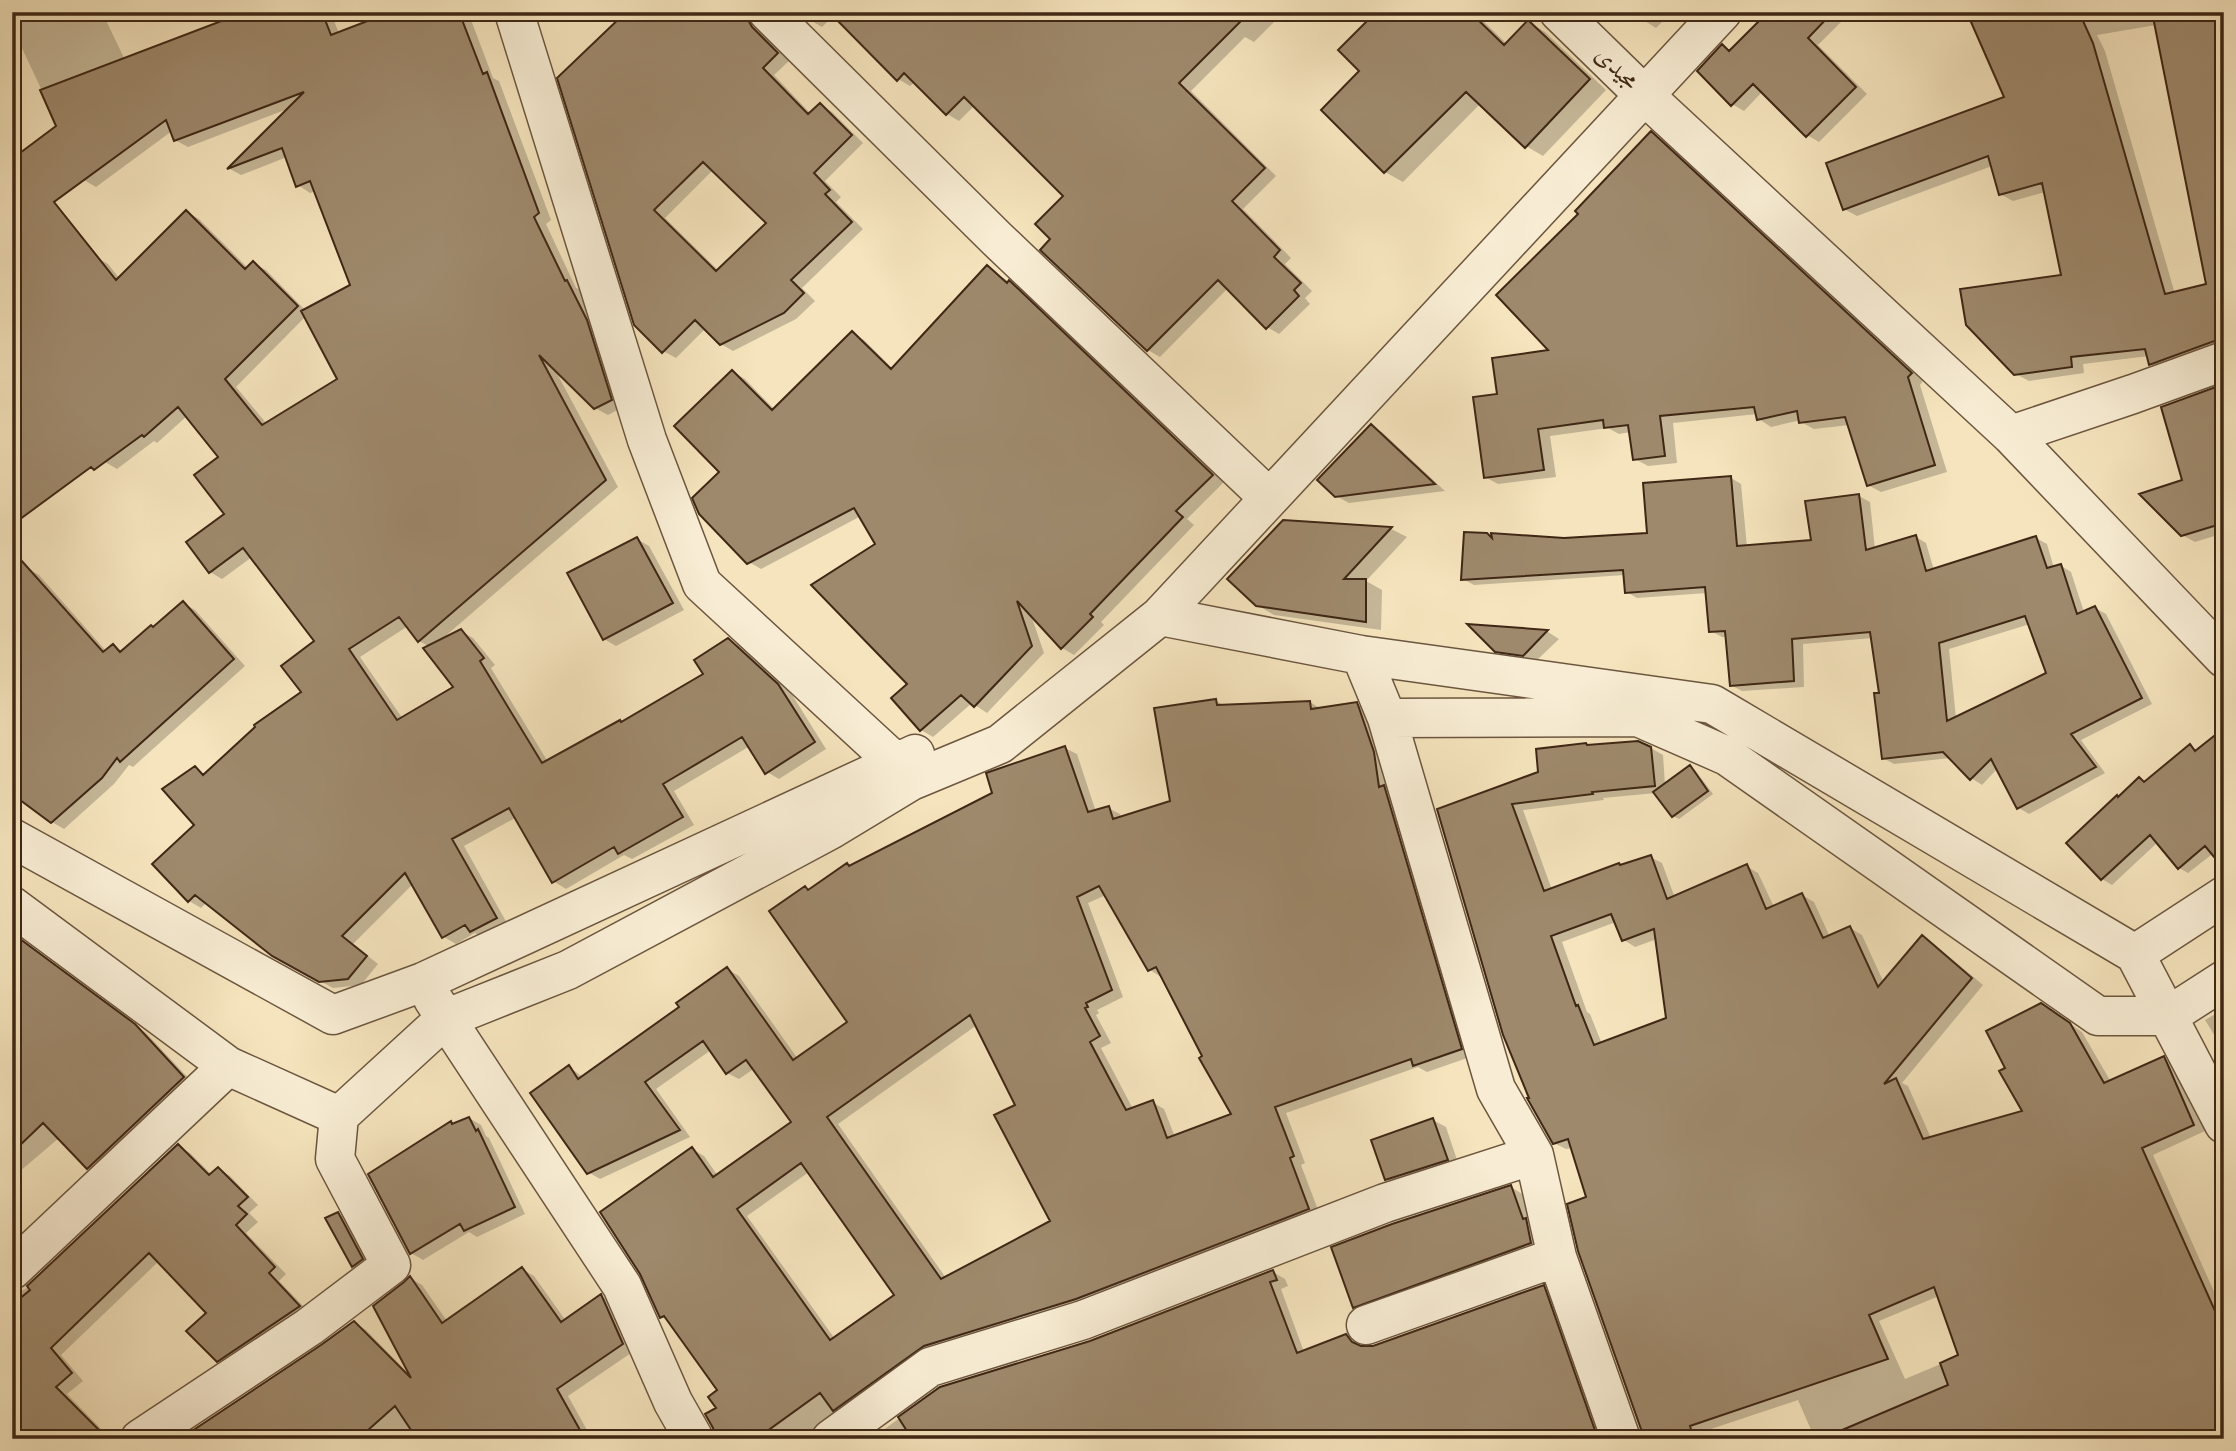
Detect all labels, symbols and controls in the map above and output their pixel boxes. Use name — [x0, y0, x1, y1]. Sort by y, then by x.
street label: مجیدی — [1586, 39, 1646, 99]

